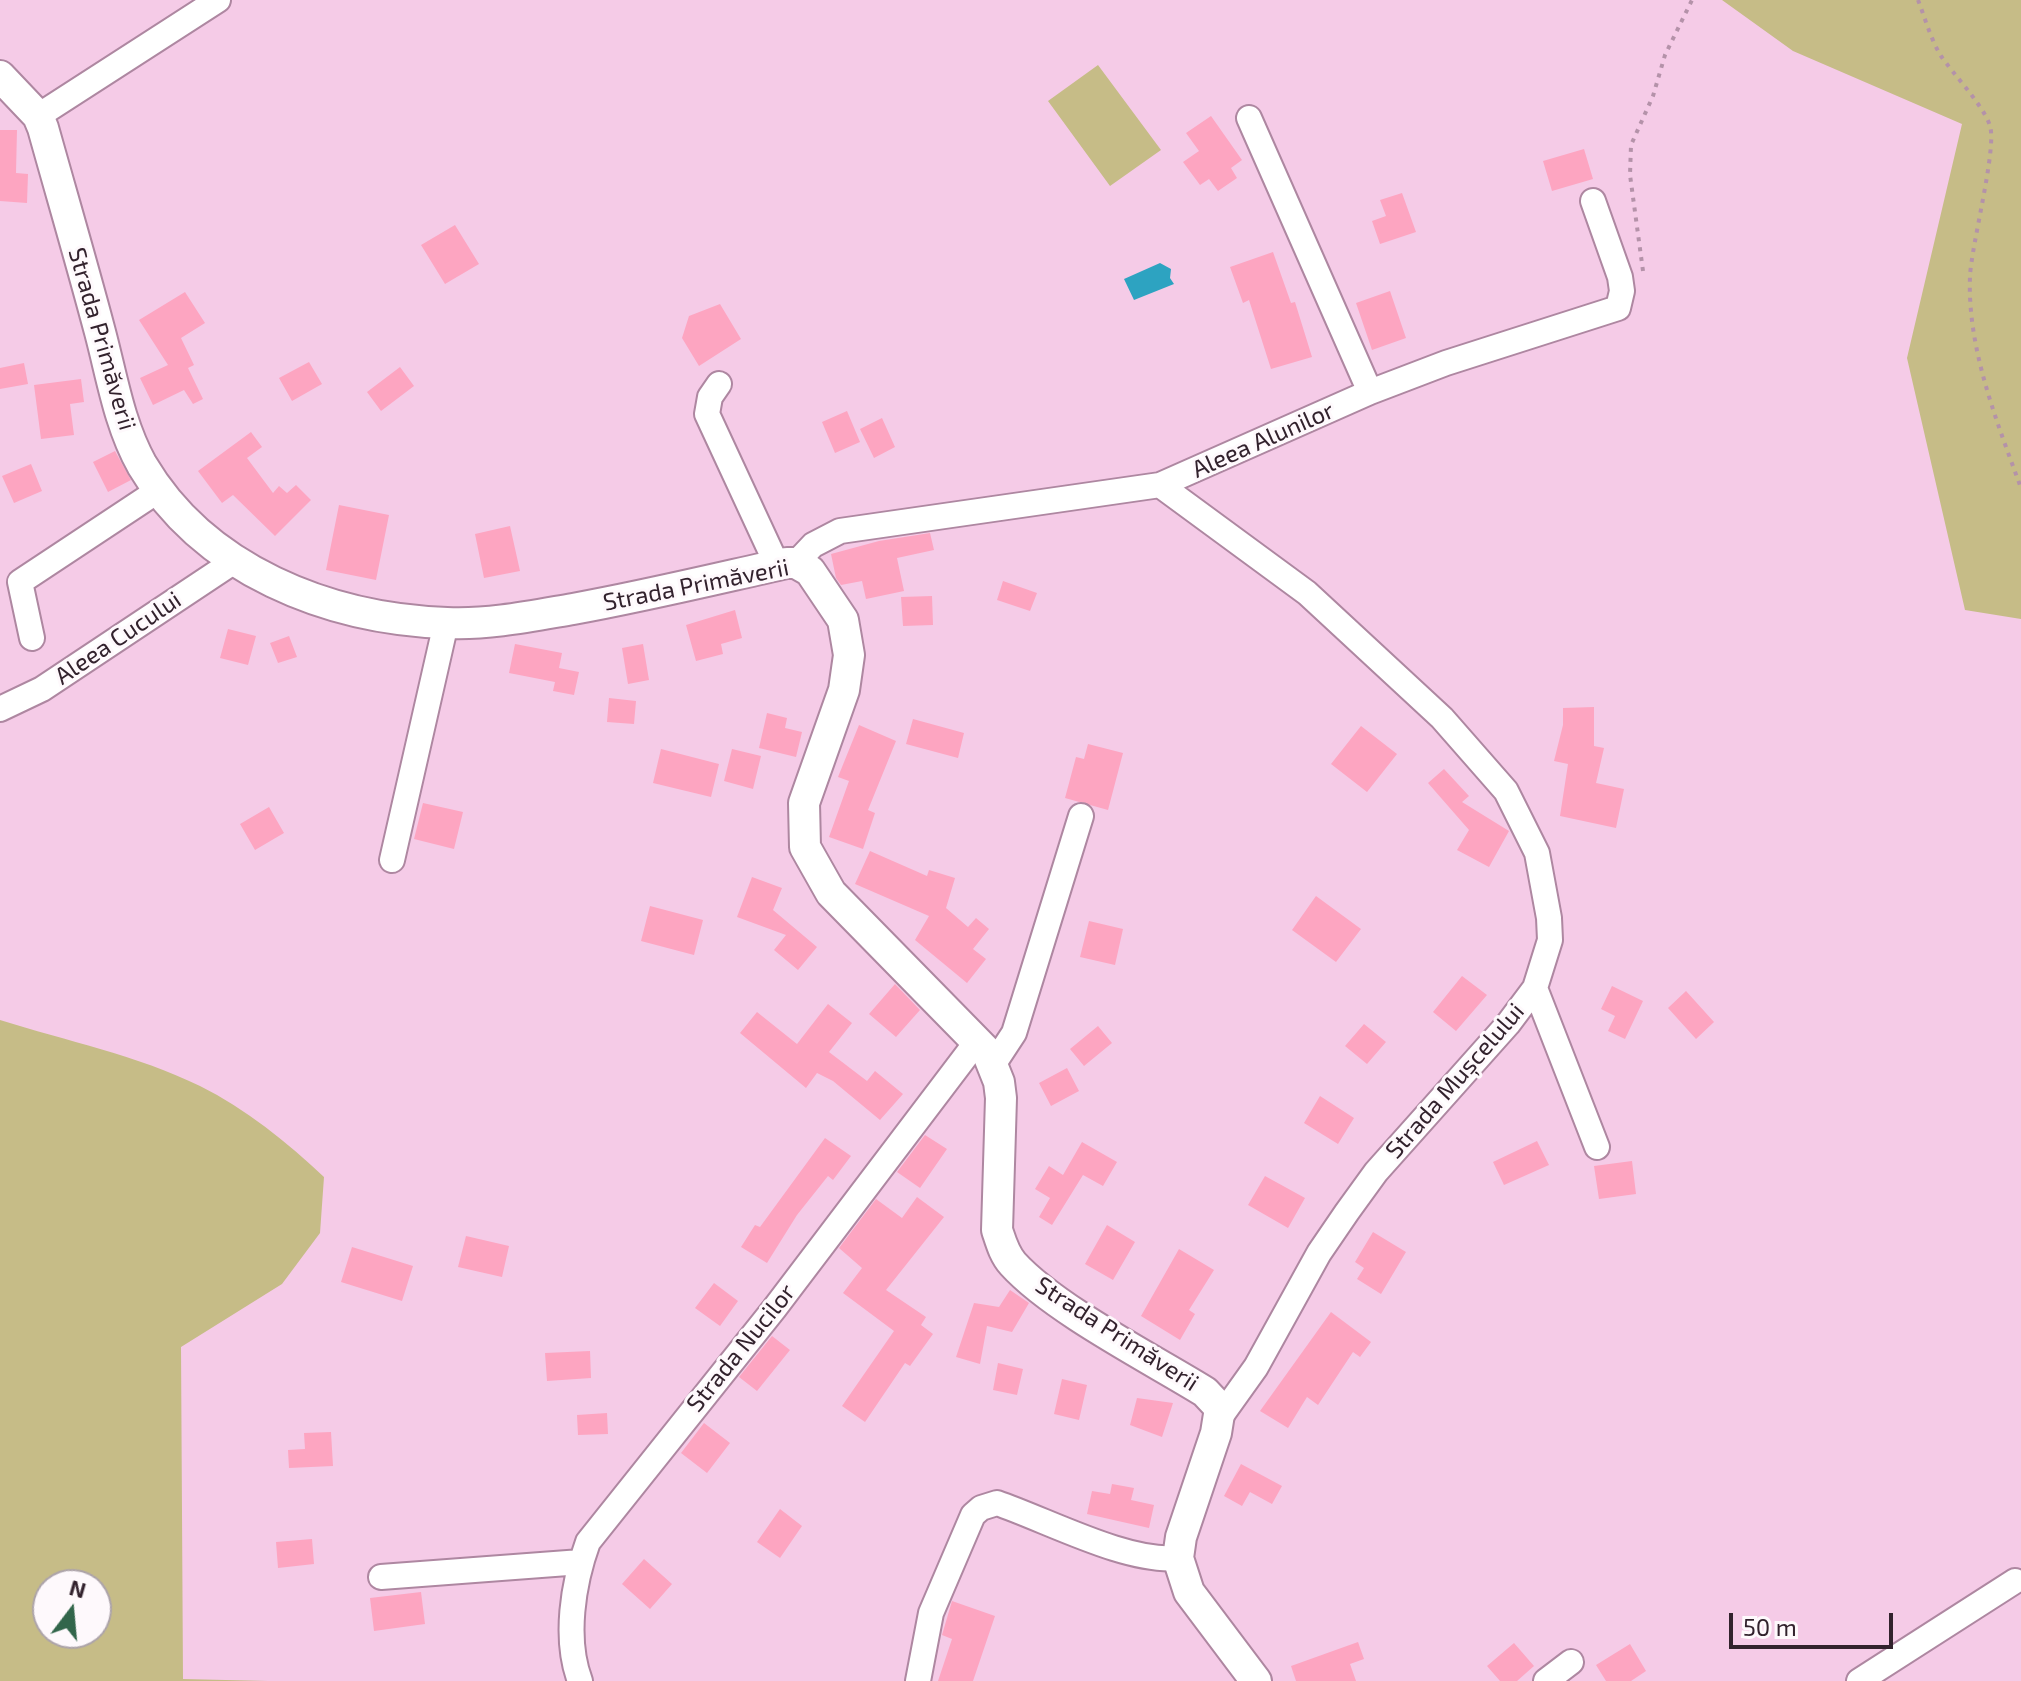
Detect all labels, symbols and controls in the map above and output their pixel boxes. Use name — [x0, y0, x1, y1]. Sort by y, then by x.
street label: Strada Primăverii — [62, 244, 142, 434]
street label: Aleea Alunilor — [1188, 396, 1338, 484]
street label: Strada Primăverii — [601, 553, 791, 617]
street label: Aleea Cucului — [49, 585, 187, 691]
street label: Strada Mușcelului — [1380, 997, 1530, 1165]
street label: Strada Primăverii — [1030, 1271, 1204, 1397]
street label: Strada Nucilor — [681, 1278, 801, 1418]
north arrow — [32, 1569, 112, 1649]
text: N — [67, 1573, 89, 1603]
scale bar — [1733, 1597, 1897, 1647]
text: 50 m — [1743, 1612, 1797, 1641]

